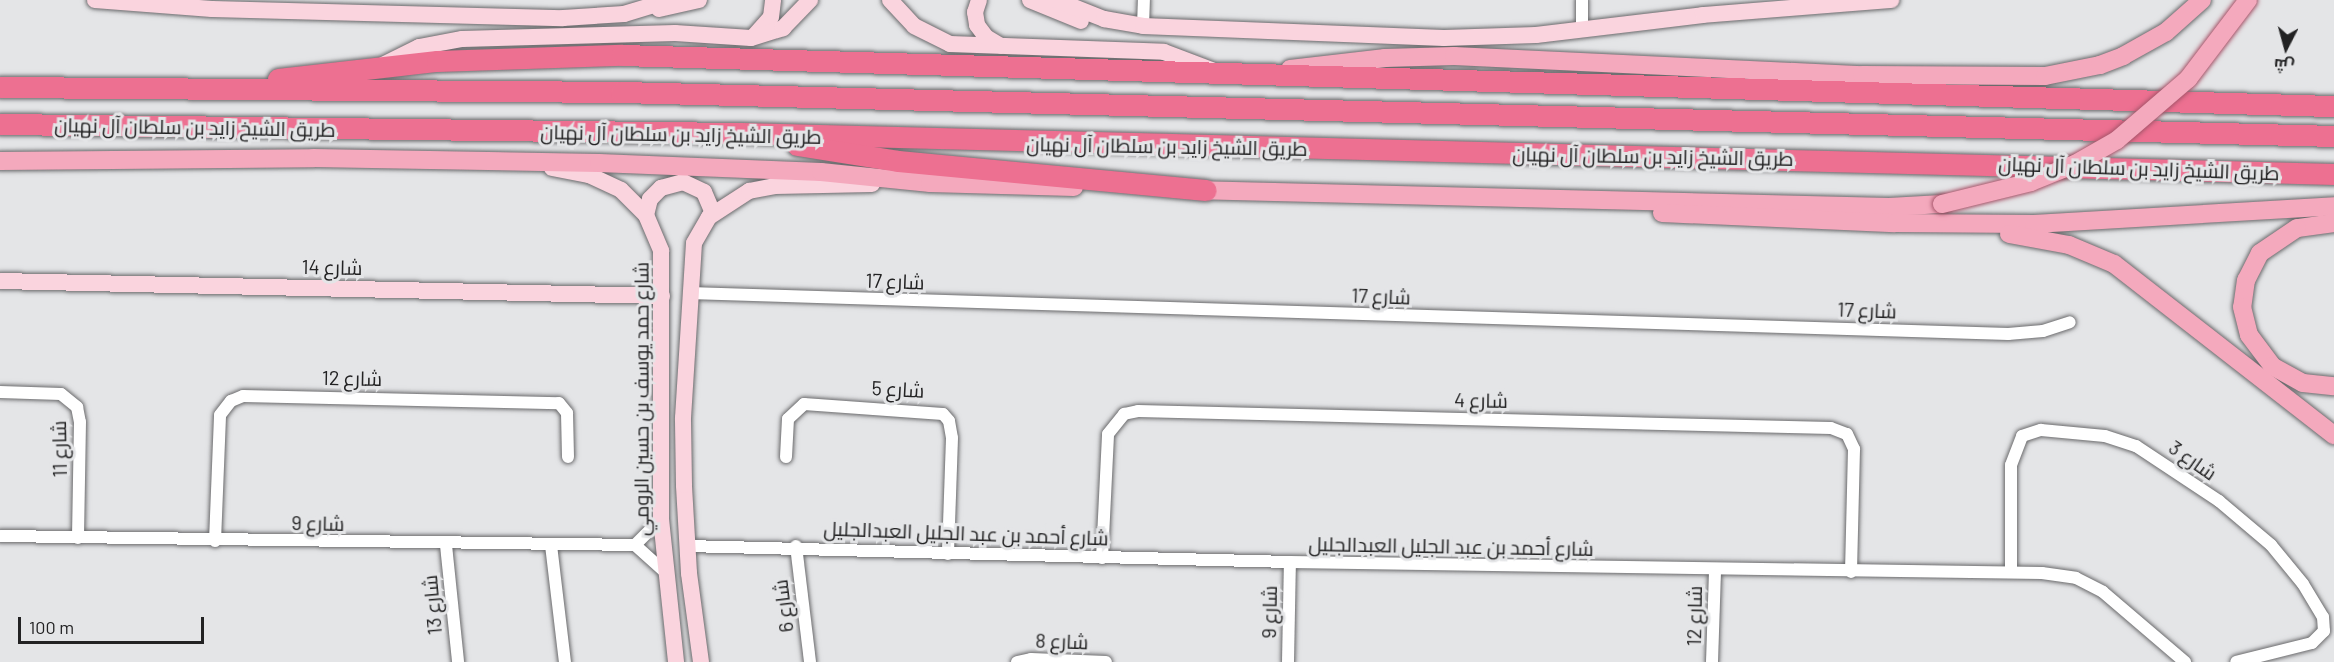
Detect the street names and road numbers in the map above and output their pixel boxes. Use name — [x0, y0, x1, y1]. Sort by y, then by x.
street label: طريق الشيخ زايد بن سلطان آل نهيان — [54, 113, 336, 141]
street label: طريق الشيخ زايد بن سلطان آل نهيان — [540, 120, 822, 148]
street label: طريق الشيخ زايد بن سلطان آل نهيان — [1026, 132, 1308, 160]
street label: طريق الشيخ زايد بن سلطان آل نهيان — [1512, 142, 1794, 170]
street label: طريق الشيخ زايد بن سلطان آل نهيان — [1998, 151, 2280, 185]
street label: شارع 14 — [301, 254, 363, 280]
street label: شارع حمد يوسف بن حسين الرومي — [629, 262, 653, 536]
street label: شارع 17 — [865, 268, 925, 294]
street label: شارع 17 — [1351, 283, 1411, 309]
street label: شارع 17 — [1837, 297, 1897, 323]
street label: شارع 12 — [322, 365, 382, 391]
street label: شارع 5 — [871, 376, 925, 402]
street label: شارع 4 — [1454, 388, 1508, 412]
street label: شارع 11 — [47, 420, 71, 478]
street label: شارع 3 — [2164, 435, 2222, 485]
street label: شارع 9 — [291, 511, 345, 535]
street label: شارع أحمد بن عبد الجليل العبدالجليل — [823, 516, 1109, 550]
street label: شارع أحمد بن عبد الجليل العبدالجليل — [1308, 532, 1594, 560]
street label: شارع 13 — [417, 574, 447, 636]
street label: شارع 6 — [768, 578, 798, 634]
street label: شارع 9 — [1257, 585, 1281, 639]
street label: شارع 12 — [1681, 586, 1707, 646]
street label: شارع 8 — [1035, 628, 1089, 654]

